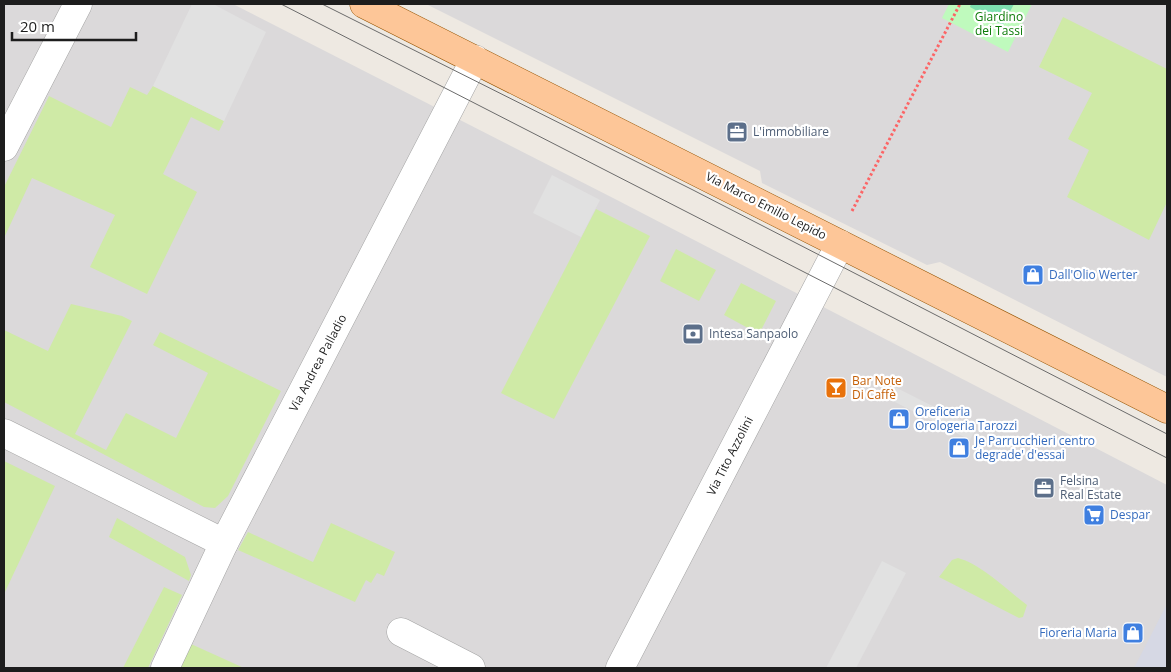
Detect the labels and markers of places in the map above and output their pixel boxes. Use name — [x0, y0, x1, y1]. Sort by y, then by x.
office icon: L'immobiliare — [725, 120, 749, 144]
place label: L'immobiliare — [753, 123, 829, 140]
shop icon: Dall'Olio Werter — [1021, 263, 1045, 287]
place label: Dall'Olio Werter — [1049, 266, 1138, 283]
bank icon: Intesa Sanpaolo — [681, 322, 705, 346]
place label: Intesa Sanpaolo — [709, 325, 798, 342]
place label: Bar Note Di Caffè — [852, 372, 902, 403]
bar icon: Bar Note Di Caffè — [824, 376, 848, 400]
place label: Oreficeria Orologeria Tarozzi — [915, 403, 1017, 434]
shop icon: Oreficeria Orologeria Tarozzi — [887, 407, 911, 431]
place label: Je Parrucchieri centro degrade' d'essai — [974, 432, 1095, 463]
shop icon: Je Parrucchieri centro degrade' d'essai — [947, 436, 971, 460]
place label: Felsina Real Estate — [1060, 472, 1122, 503]
office icon: Felsina Real Estate — [1032, 476, 1056, 500]
supermarket icon: Despar — [1082, 503, 1106, 527]
place label: Despar — [1110, 506, 1150, 523]
shop icon: Fioreria Maria — [1121, 621, 1145, 645]
place label: Fioreria Maria — [1039, 624, 1117, 641]

